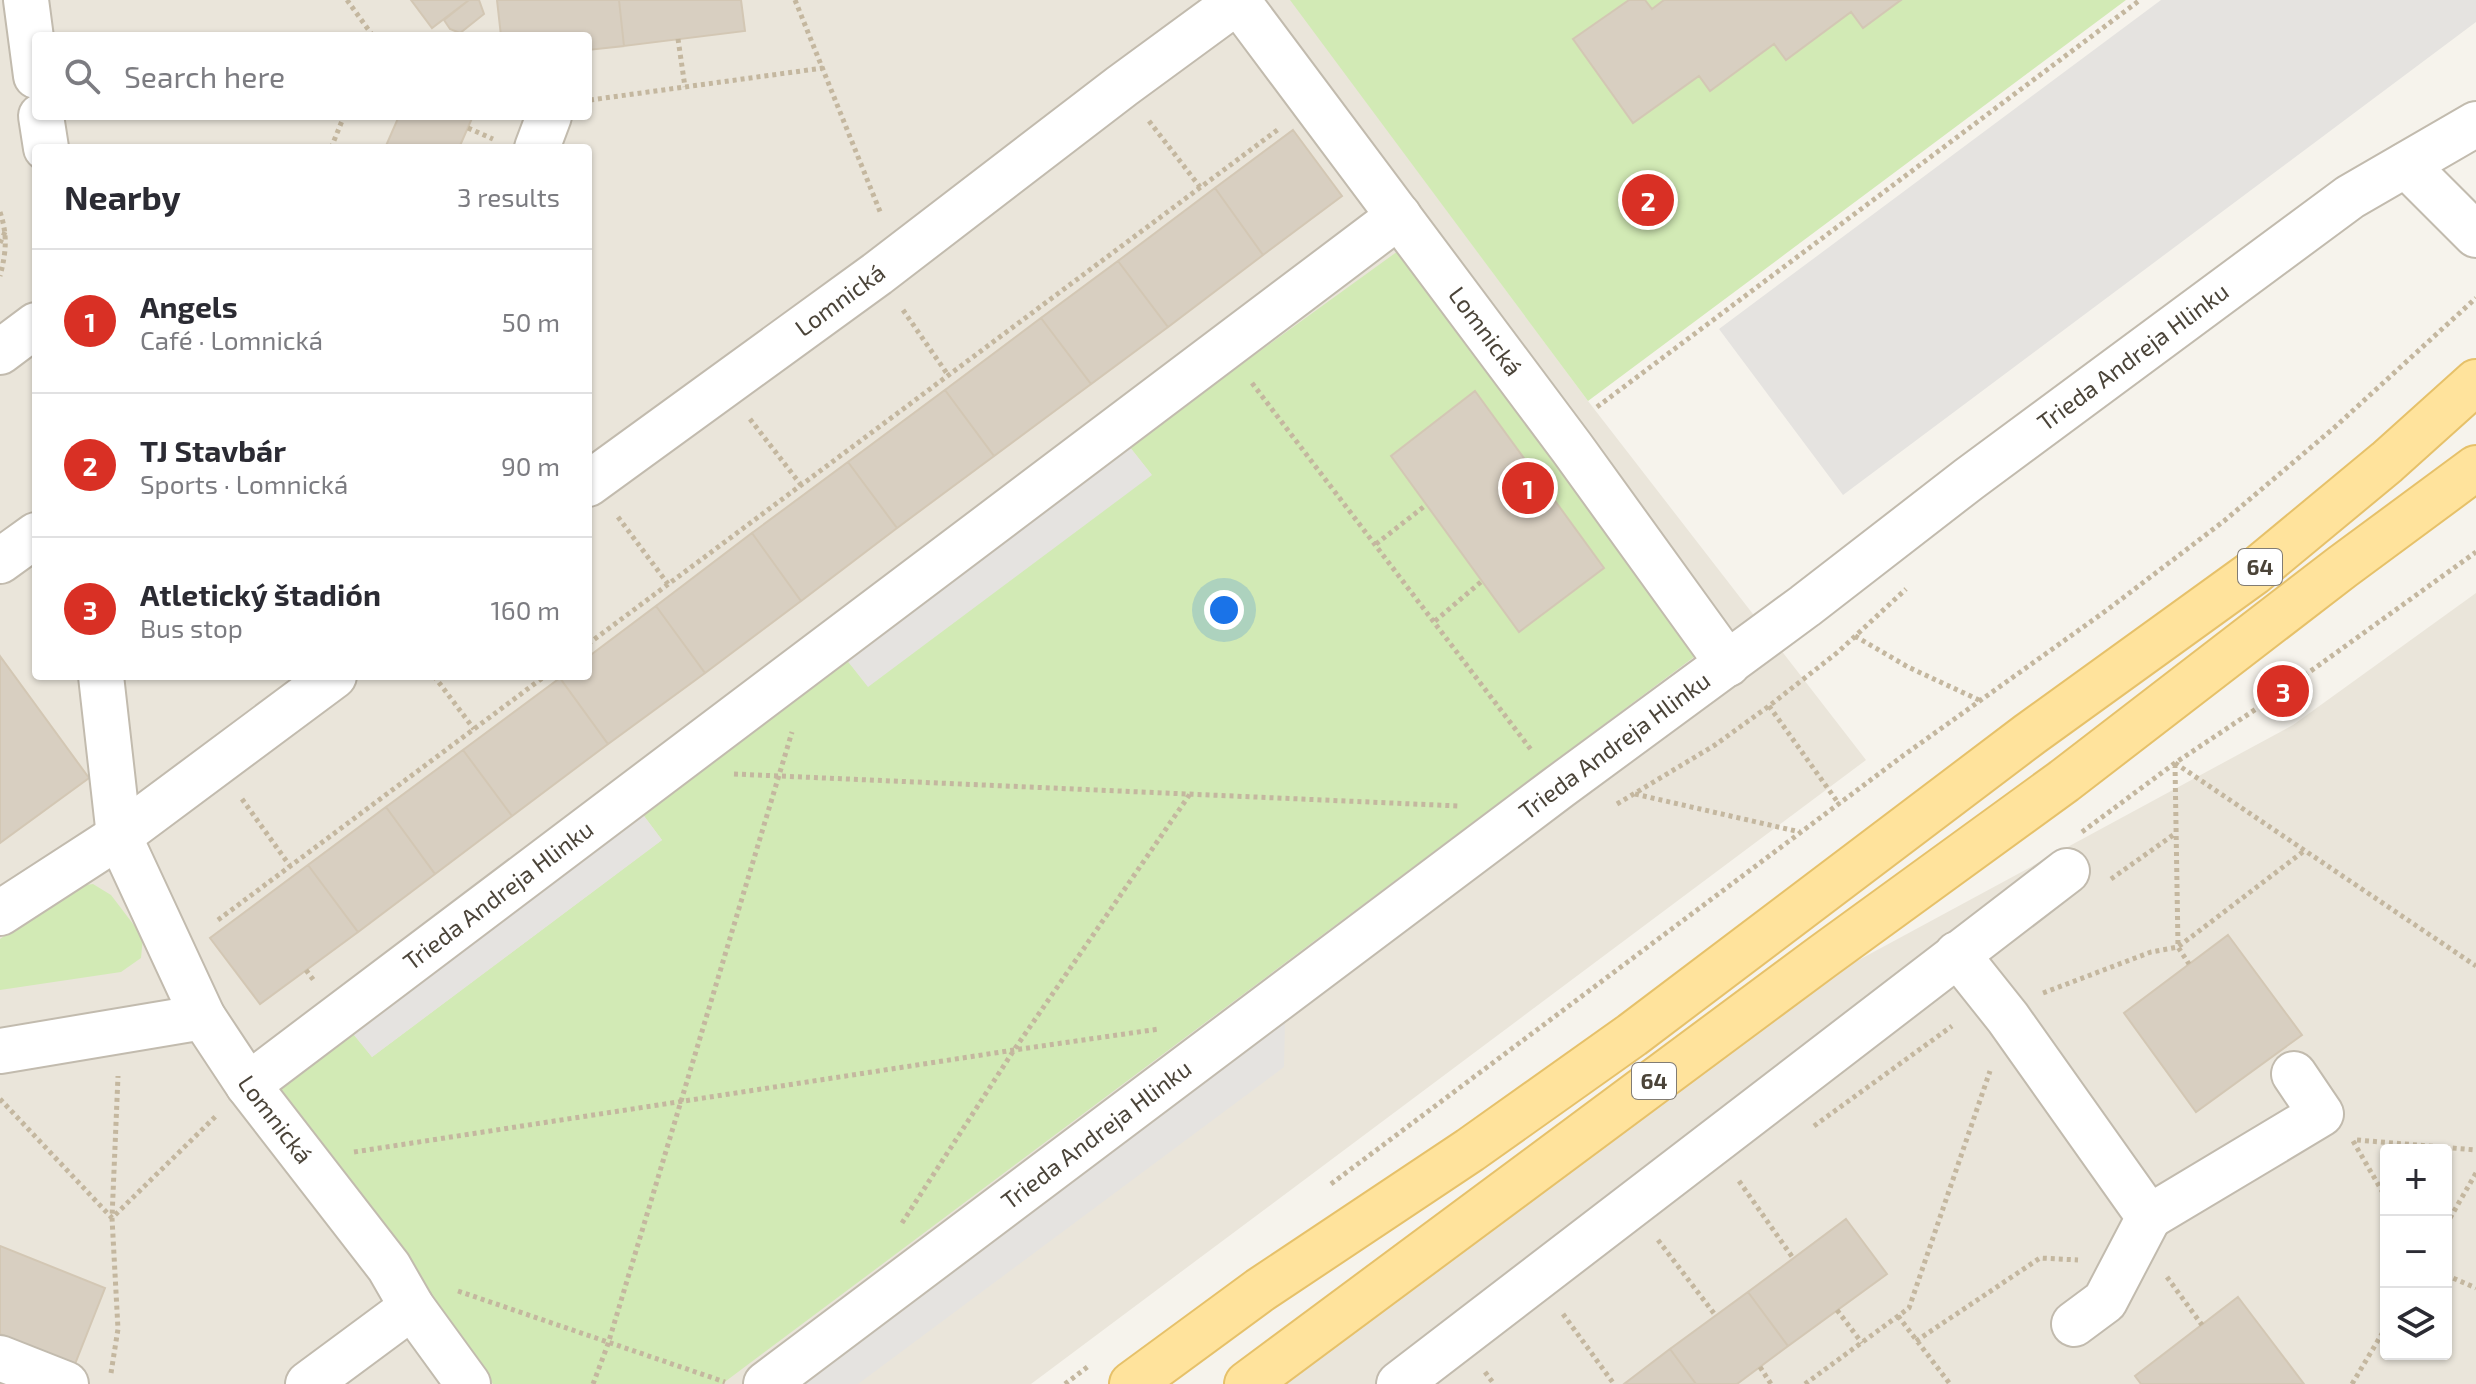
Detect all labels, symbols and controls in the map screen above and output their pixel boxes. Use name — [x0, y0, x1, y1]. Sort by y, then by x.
search box — [32, 32, 592, 120]
icon: search — [60, 54, 104, 98]
text: Search here — [124, 58, 285, 94]
pin: 2 — [1622, 170, 1674, 230]
text: Nearby — [64, 176, 181, 217]
text: 3 results — [457, 181, 560, 212]
street label: Lomnická — [789, 257, 890, 342]
street label: Trieda Andreja Hlinku — [2031, 276, 2234, 436]
street label: Lomnická — [1443, 280, 1529, 381]
text: Angels — [140, 288, 238, 324]
text: 1 — [84, 306, 96, 337]
text: 50 m — [502, 306, 560, 337]
text: Café · Lomnická — [140, 324, 323, 355]
text: TJ Stavbár — [140, 432, 286, 468]
text: 2 — [82, 450, 98, 481]
text: 90 m — [501, 450, 560, 481]
pin: 1 — [1502, 458, 1554, 518]
text: Sports · Lomnická — [140, 468, 348, 499]
road number: 64 — [2238, 549, 2282, 585]
text: Atletický štadión — [140, 576, 381, 612]
your location — [1204, 590, 1244, 630]
text: 3 — [83, 594, 97, 625]
text: 160 m — [491, 594, 560, 625]
text: Bus stop — [140, 612, 243, 643]
pin: 3 — [2257, 661, 2309, 721]
street label: Trieda Andreja Hlinku — [1513, 665, 1715, 825]
street label: Trieda Andreja Hlinku — [397, 814, 598, 976]
street label: Trieda Andreja Hlinku — [995, 1053, 1197, 1215]
road number: 64 — [1632, 1063, 1676, 1099]
street label: Lomnická — [233, 1069, 319, 1169]
map controls — [2380, 1144, 2452, 1360]
button: + — [2380, 1144, 2452, 1216]
button: − — [2380, 1216, 2452, 1288]
button: layers — [2380, 1288, 2452, 1360]

